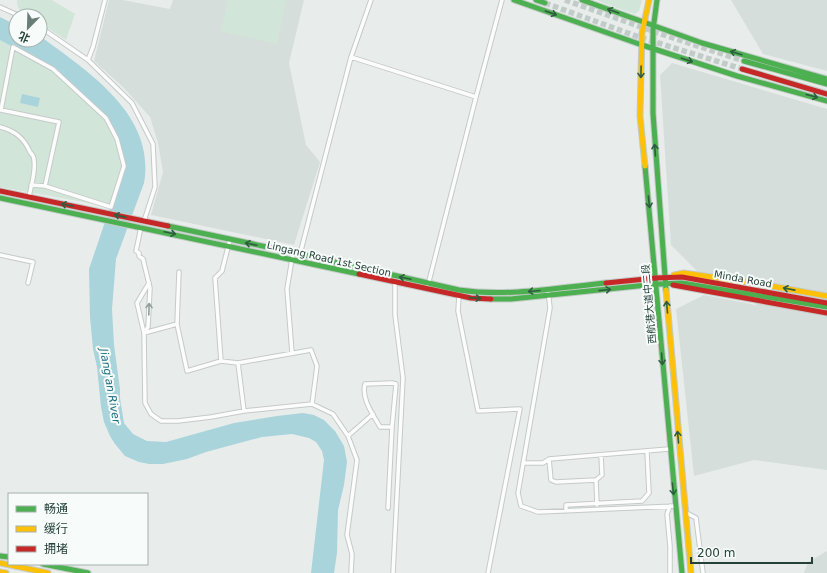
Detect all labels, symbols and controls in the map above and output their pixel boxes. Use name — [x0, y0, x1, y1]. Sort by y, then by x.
one-way arrow — [607, 6, 619, 14]
north arrow — [8, 8, 48, 48]
one-way arrow — [544, 10, 557, 17]
text: 北 — [17, 29, 32, 45]
one-way arrow — [729, 49, 742, 56]
one-way arrow — [681, 57, 694, 64]
one-way arrow — [637, 65, 645, 78]
one-way arrow — [805, 93, 818, 101]
one-way arrow — [652, 143, 659, 156]
one-way arrow — [645, 195, 652, 208]
one-way arrow — [61, 200, 74, 208]
one-way arrow — [114, 211, 127, 219]
one-way arrow — [163, 230, 176, 238]
one-way arrow — [245, 239, 258, 247]
street label: Lingang Road 1st Section — [266, 239, 392, 279]
street label: 西航港大道中二段 — [640, 264, 658, 344]
street label: Minda Road — [713, 269, 773, 289]
one-way arrow — [399, 273, 412, 281]
one-way arrow — [783, 285, 796, 293]
one-way arrow — [598, 286, 611, 293]
one-way arrow — [528, 287, 541, 294]
one-way arrow — [468, 294, 481, 301]
one-way arrow — [663, 301, 670, 314]
one-way arrow — [145, 303, 153, 316]
water label: Jiang'an River — [97, 346, 123, 426]
one-way arrow — [659, 352, 666, 365]
one-way arrow — [675, 431, 682, 444]
one-way arrow — [670, 482, 677, 495]
legend — [8, 493, 148, 565]
text: 畅通 — [44, 502, 68, 516]
text: 缓行 — [44, 522, 68, 536]
scale bar — [691, 539, 812, 565]
text: 拥堵 — [44, 542, 68, 556]
text: 200 m — [697, 546, 735, 560]

